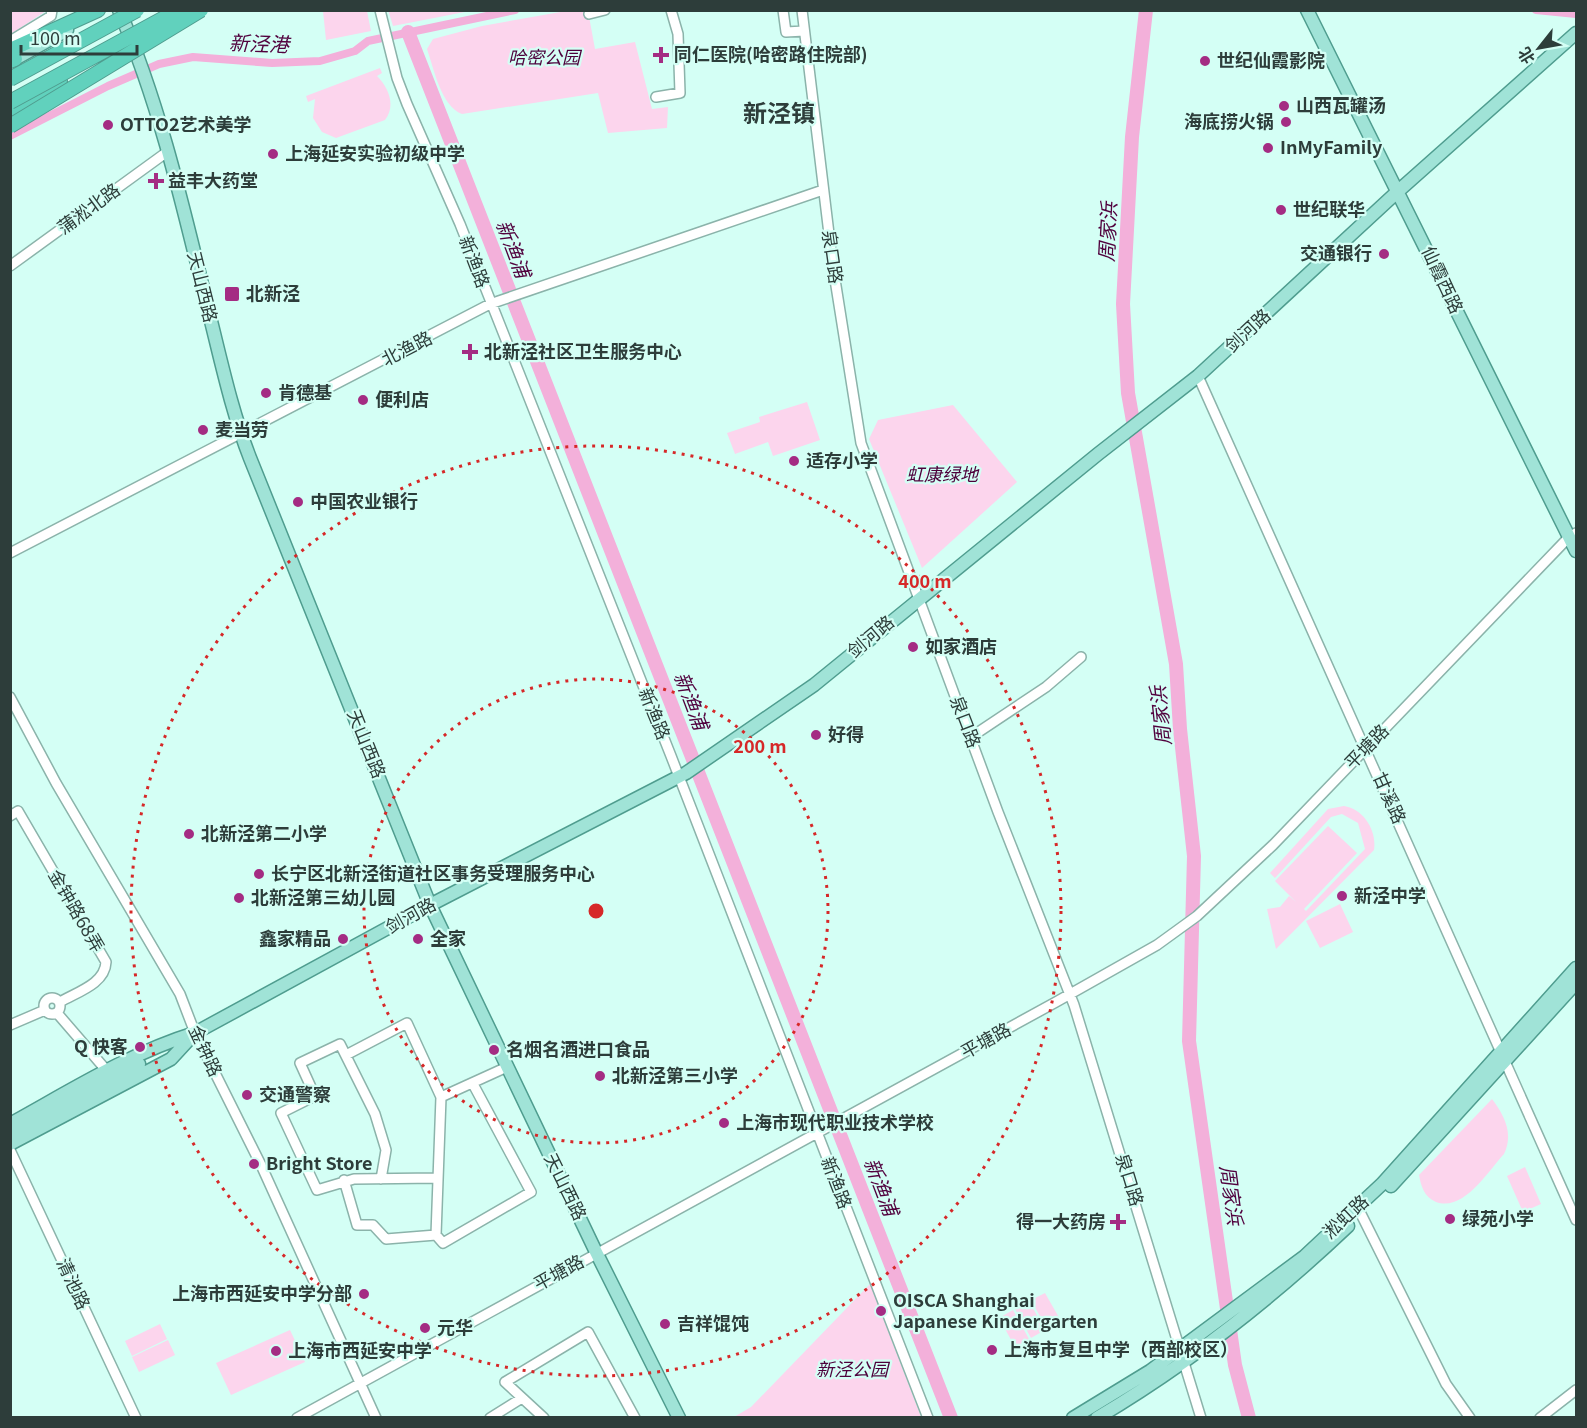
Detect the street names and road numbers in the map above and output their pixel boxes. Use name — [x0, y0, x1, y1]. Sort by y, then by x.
street label: 蒲淞北路 — [51, 176, 125, 239]
street label: 泉口路 — [817, 228, 851, 285]
street label: 新渔路 — [454, 231, 498, 291]
street label: 仙霞西路 — [1417, 241, 1471, 317]
street label: 天山西路 — [183, 248, 225, 325]
street label: 剑河路 — [1218, 302, 1275, 357]
street label: 北渔路 — [376, 323, 436, 371]
street label: 剑河路 — [841, 608, 899, 663]
street label: 新渔路 — [634, 683, 678, 743]
street label: 泉口路 — [945, 691, 989, 751]
street label: 天山西路 — [342, 705, 393, 781]
street label: 平塘路 — [1337, 717, 1394, 774]
street label: 甘溪路 — [1368, 767, 1414, 827]
street label: 金钟路68弄 — [43, 864, 112, 956]
street label: 剑河路 — [380, 890, 440, 939]
street label: 平塘路 — [955, 1015, 1015, 1064]
street label: 金钟路 — [184, 1020, 230, 1080]
street label: 天山西路 — [539, 1148, 594, 1224]
street label: 泉口路 — [1111, 1150, 1151, 1209]
street label: 新渔路 — [816, 1152, 860, 1212]
street label: 淞虹路 — [1316, 1188, 1373, 1243]
street label: 平塘路 — [528, 1247, 588, 1296]
street label: 清池路 — [52, 1253, 98, 1313]

